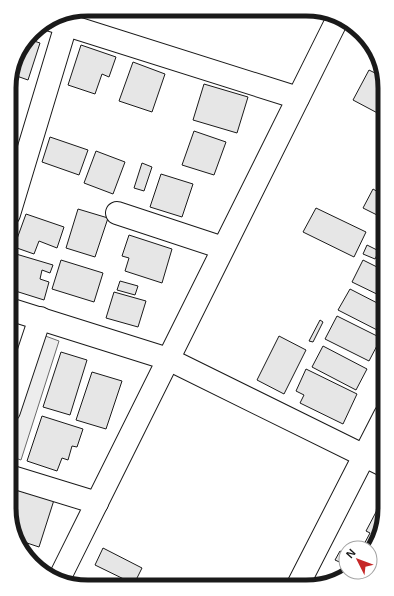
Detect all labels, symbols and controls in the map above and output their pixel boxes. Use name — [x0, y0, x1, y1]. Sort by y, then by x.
north arrow — [338, 540, 378, 580]
text: N — [343, 546, 358, 560]

